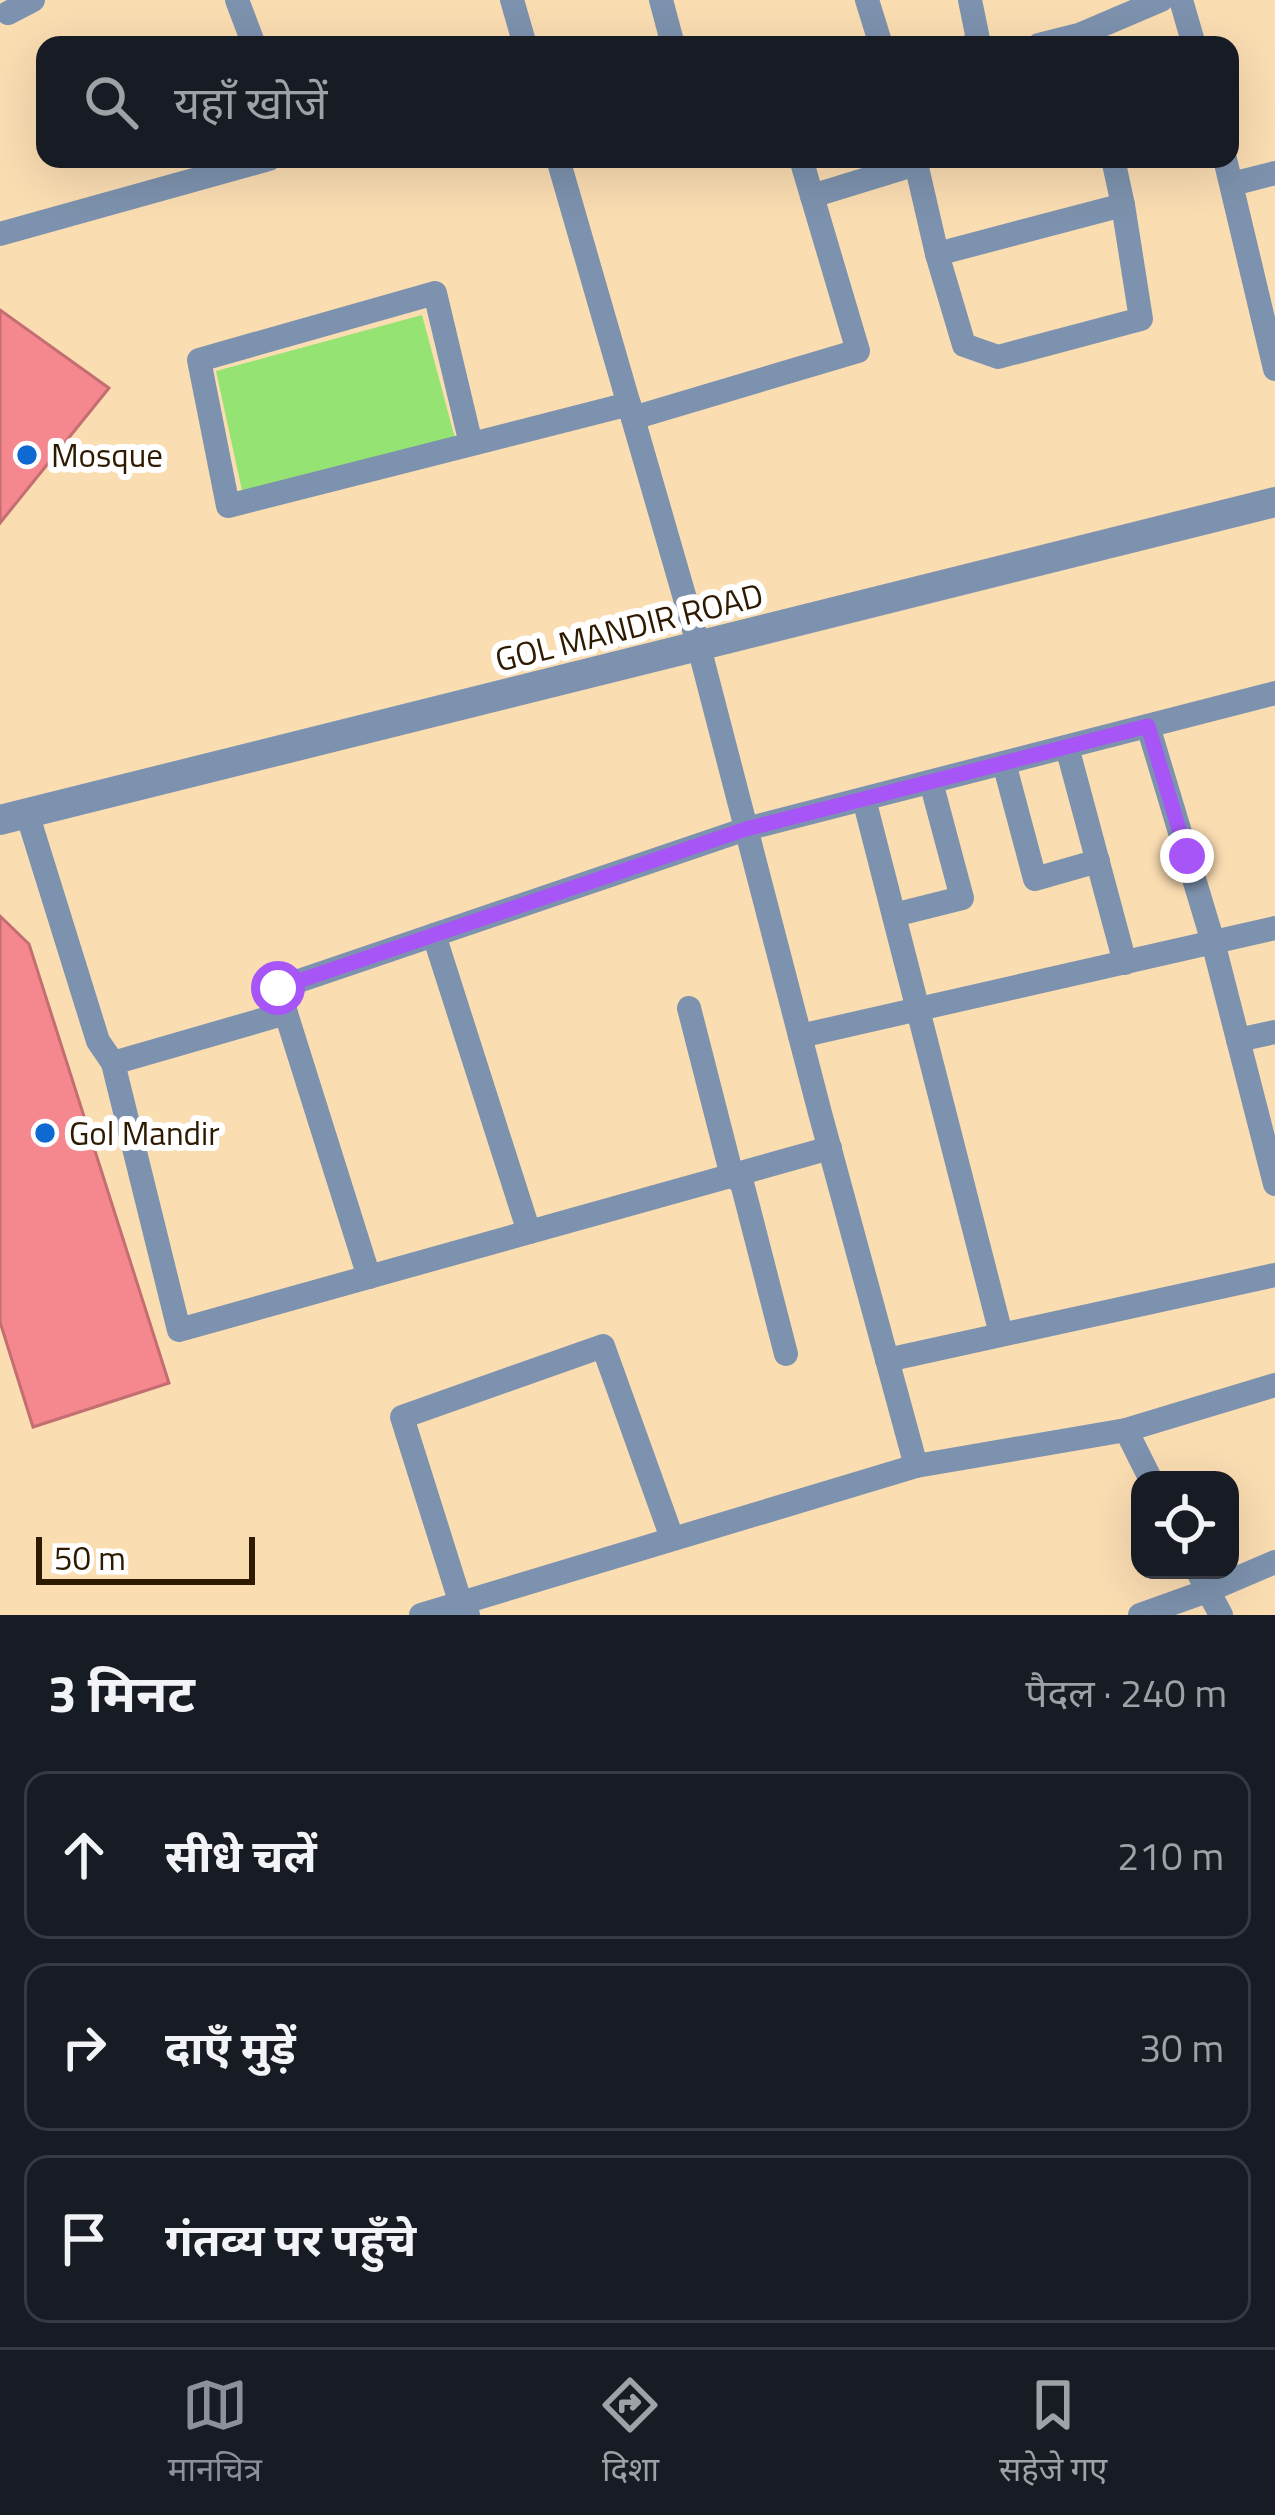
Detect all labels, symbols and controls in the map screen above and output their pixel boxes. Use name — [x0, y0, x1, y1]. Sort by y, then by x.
search box — [36, 36, 1239, 168]
text: यहाँ खोजें — [174, 68, 327, 136]
icon: search — [78, 69, 144, 135]
place label: Mosque — [51, 430, 163, 480]
marker: Mosque — [14, 442, 40, 468]
street label: GOL MANDIR ROAD — [490, 570, 768, 684]
route end — [1160, 829, 1214, 883]
route start — [251, 961, 305, 1015]
place label: Gol Mandir — [69, 1108, 220, 1158]
marker: Gol Mandir — [32, 1120, 58, 1146]
map controls — [1131, 1471, 1239, 1579]
button: locate — [1131, 1471, 1239, 1579]
scale bar — [36, 1531, 255, 1584]
text: 50 m — [54, 1533, 126, 1583]
text: 3 मिनट — [48, 1654, 195, 1732]
text: पैदल · 240 m — [1025, 1663, 1227, 1722]
text: सीधे चलें — [165, 1821, 317, 1889]
icon: ahead — [51, 1822, 117, 1888]
text: 210 m — [1117, 1826, 1224, 1885]
text: दाएँ मुड़ें — [165, 2013, 296, 2081]
icon: right — [51, 2014, 117, 2080]
text: 30 m — [1139, 2018, 1224, 2077]
text: गंतव्य पर पहुँचे — [165, 2205, 416, 2273]
icon: arrive — [51, 2206, 117, 2272]
tab: मानचित्र — [168, 2372, 262, 2494]
tab: दिशा — [597, 2372, 663, 2494]
tab: सहेजे गए — [999, 2372, 1107, 2494]

